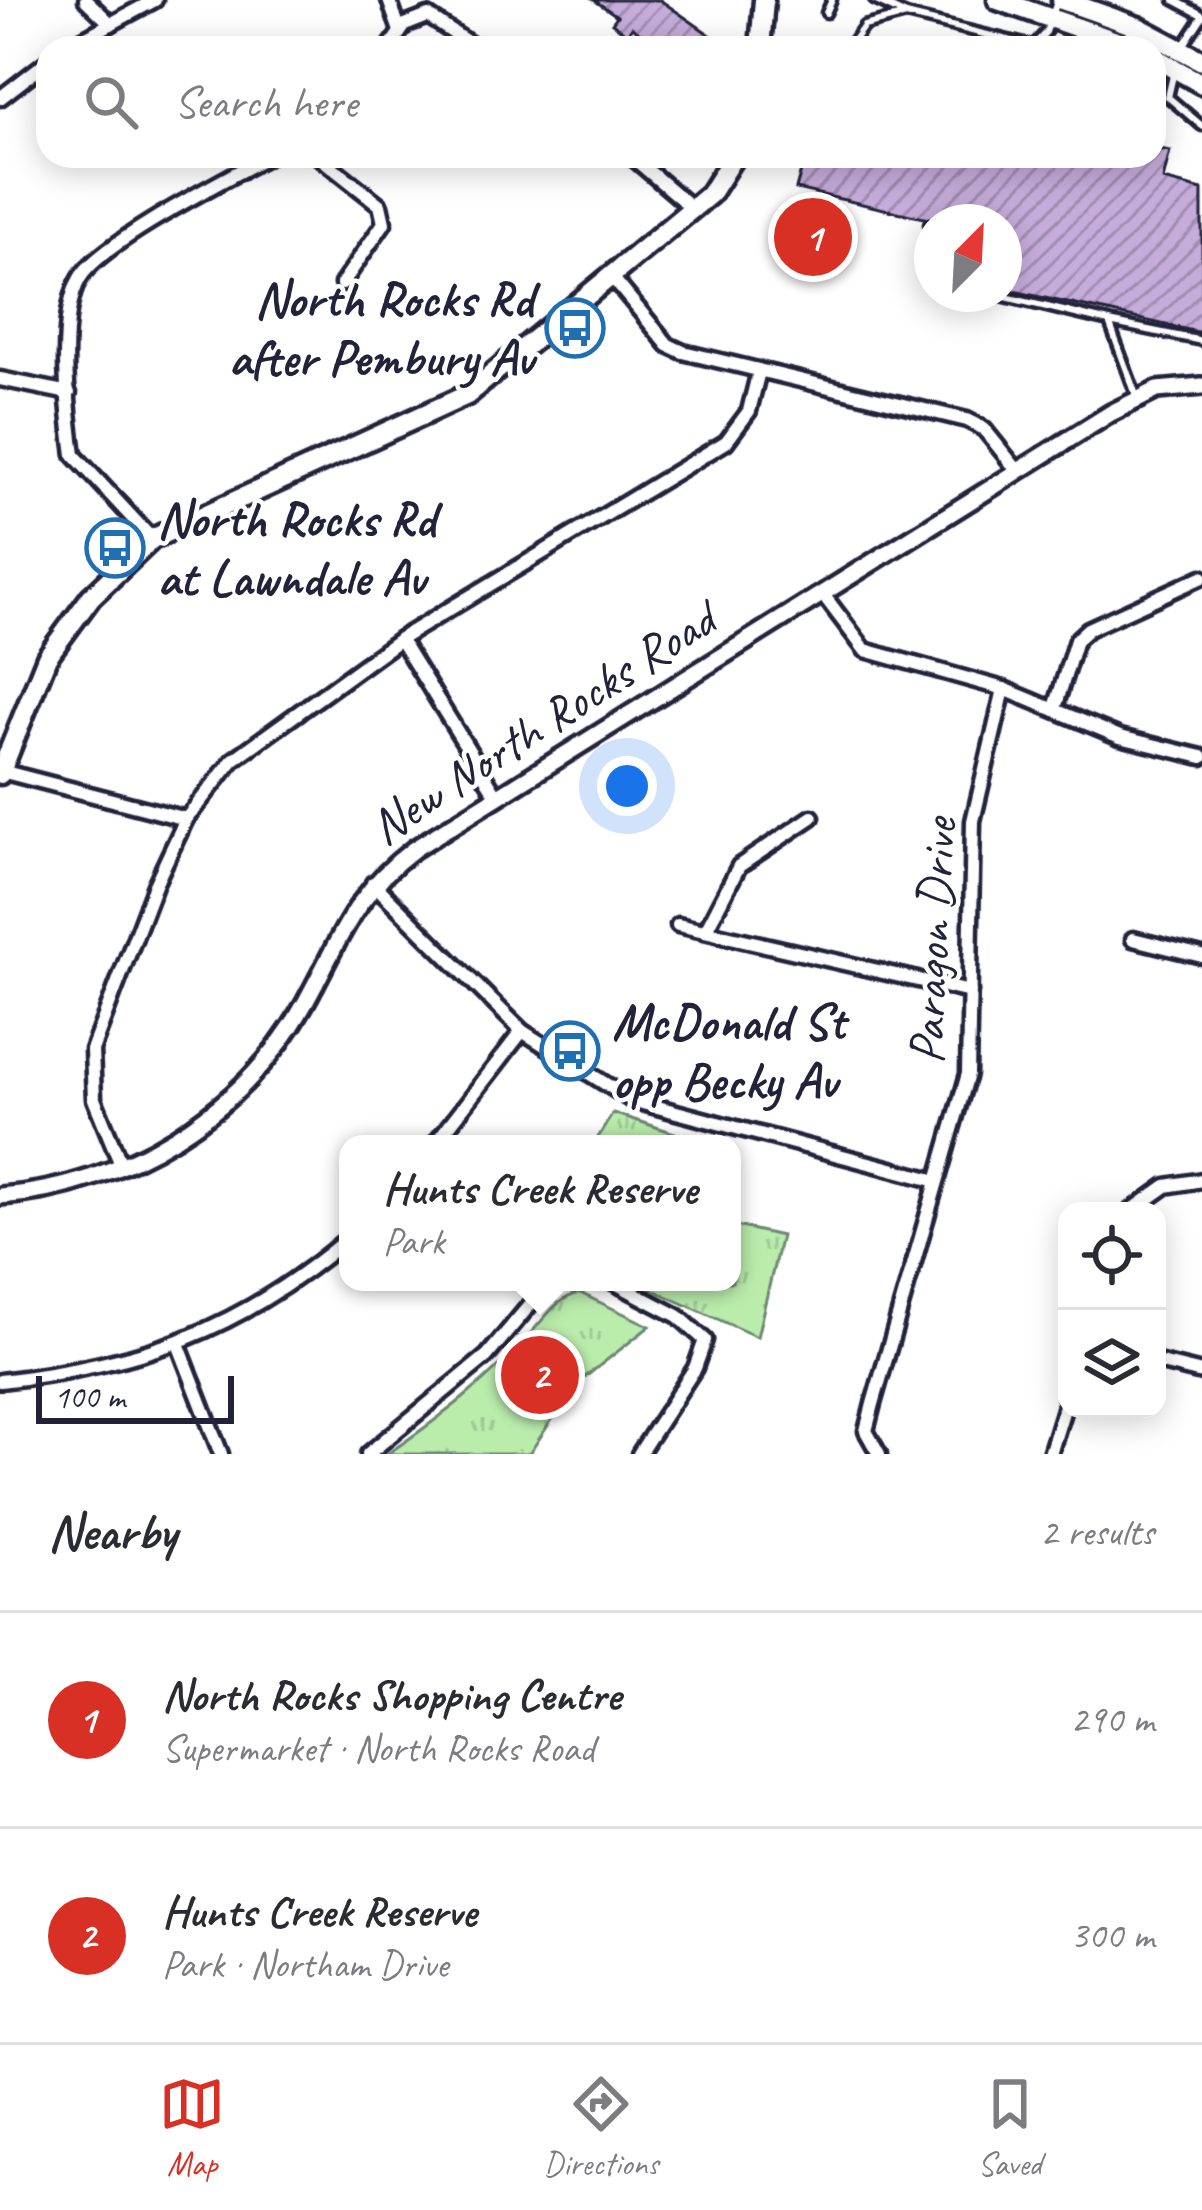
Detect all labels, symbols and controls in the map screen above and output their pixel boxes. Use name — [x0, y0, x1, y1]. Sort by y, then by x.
search box — [36, 36, 1166, 168]
icon: search — [78, 69, 144, 135]
text: Search here — [174, 74, 357, 131]
pin: 1 — [774, 192, 852, 282]
north arrow — [914, 204, 1022, 312]
place label: North Rocks Rd after Pembury Av — [228, 267, 541, 390]
bus stop icon: North Rocks Rd after Pembury Av — [544, 297, 606, 359]
place label: North Rocks Rd at Lawndale Av — [157, 487, 444, 610]
bus stop icon: North Rocks Rd at Lawndale Av — [84, 517, 146, 579]
street label: New North Rocks Road — [357, 583, 733, 858]
your location — [597, 756, 657, 816]
street label: Paragon Drive — [894, 813, 971, 1065]
place label: McDonald St opp Becky Av — [612, 990, 851, 1113]
bus stop icon: McDonald St opp Becky Av — [539, 1020, 601, 1082]
popup — [339, 1135, 741, 1291]
text: Hunts Creek Reserve — [383, 1160, 697, 1217]
map controls — [1058, 1202, 1166, 1418]
button: locate — [1058, 1202, 1166, 1310]
text: Park — [383, 1217, 445, 1266]
button: layers — [1058, 1310, 1166, 1418]
pin: 2 — [501, 1330, 579, 1420]
scale bar — [36, 1370, 234, 1423]
text: 100 m — [54, 1376, 125, 1418]
text: Nearby — [48, 1500, 176, 1564]
text: 2 results — [1040, 1508, 1154, 1557]
text: North Rocks Shopping Centre — [162, 1667, 621, 1724]
text: 1 — [78, 1695, 96, 1744]
text: 290 m — [1070, 1695, 1154, 1744]
text: Supermarket · North Rocks Road — [162, 1724, 594, 1773]
text: Hunts Creek Reserve — [162, 1883, 477, 1940]
text: 2 — [78, 1911, 96, 1960]
text: 300 m — [1070, 1911, 1154, 1960]
text: Park · Northam Drive — [162, 1940, 448, 1989]
tab: Map — [159, 2071, 225, 2185]
tab: Directions — [544, 2071, 658, 2185]
tab: Saved — [977, 2071, 1043, 2185]

